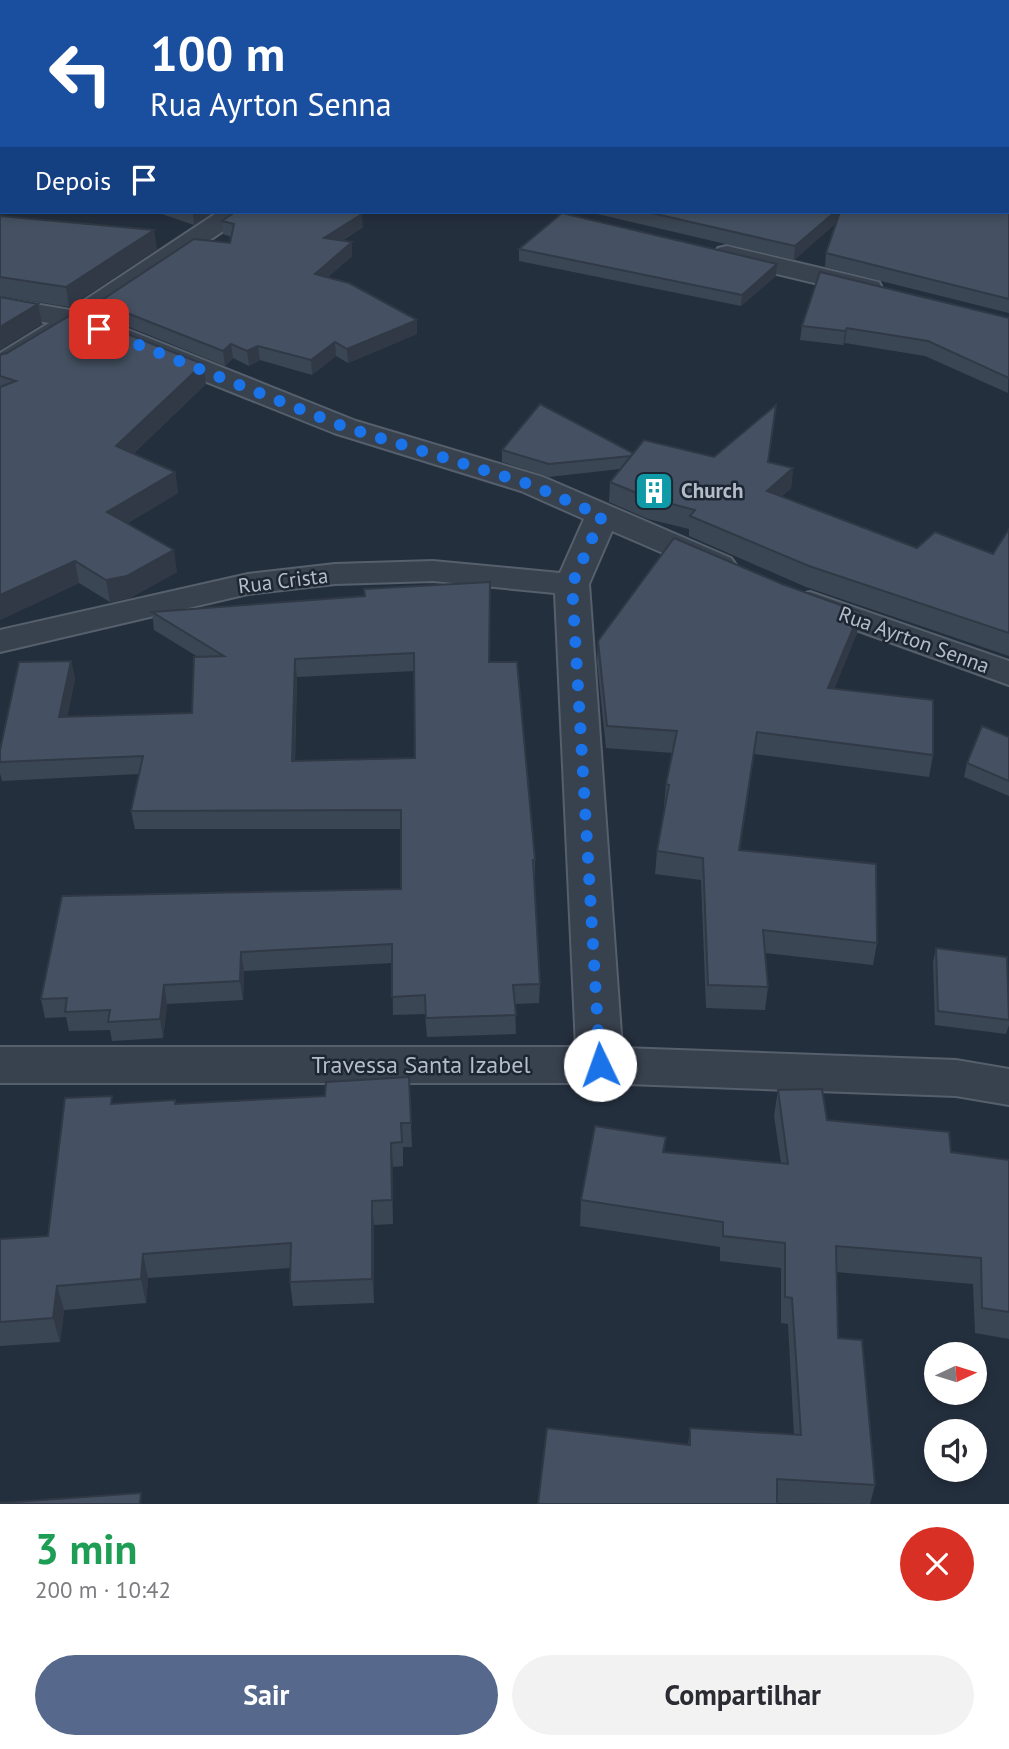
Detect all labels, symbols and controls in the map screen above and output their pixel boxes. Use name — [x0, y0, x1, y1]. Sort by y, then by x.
text: 100 m — [150, 21, 285, 85]
icon: left — [35, 28, 126, 119]
text: Rua Ayrton Senna — [150, 83, 392, 125]
icon: arrive — [125, 161, 163, 199]
text: Depois — [35, 164, 111, 197]
pin — [69, 299, 129, 359]
icon: arrive — [80, 310, 118, 348]
building icon: Church — [633, 470, 675, 512]
place label: Church — [681, 477, 743, 504]
street label: Rua Crista — [236, 562, 329, 599]
street label: Rua Ayrton Senna — [835, 600, 993, 679]
position arrow — [563, 1028, 637, 1102]
street label: Travessa Santa Izabel — [312, 1049, 530, 1080]
north arrow — [924, 1342, 987, 1405]
map controls — [924, 1342, 987, 1482]
button: sound — [924, 1419, 987, 1482]
text: 3 min — [35, 1521, 137, 1576]
button: close — [900, 1527, 974, 1601]
text: 200 m · 10:42 — [35, 1575, 171, 1604]
button: Sair — [35, 1655, 498, 1735]
button: Compartilhar — [512, 1655, 974, 1735]

